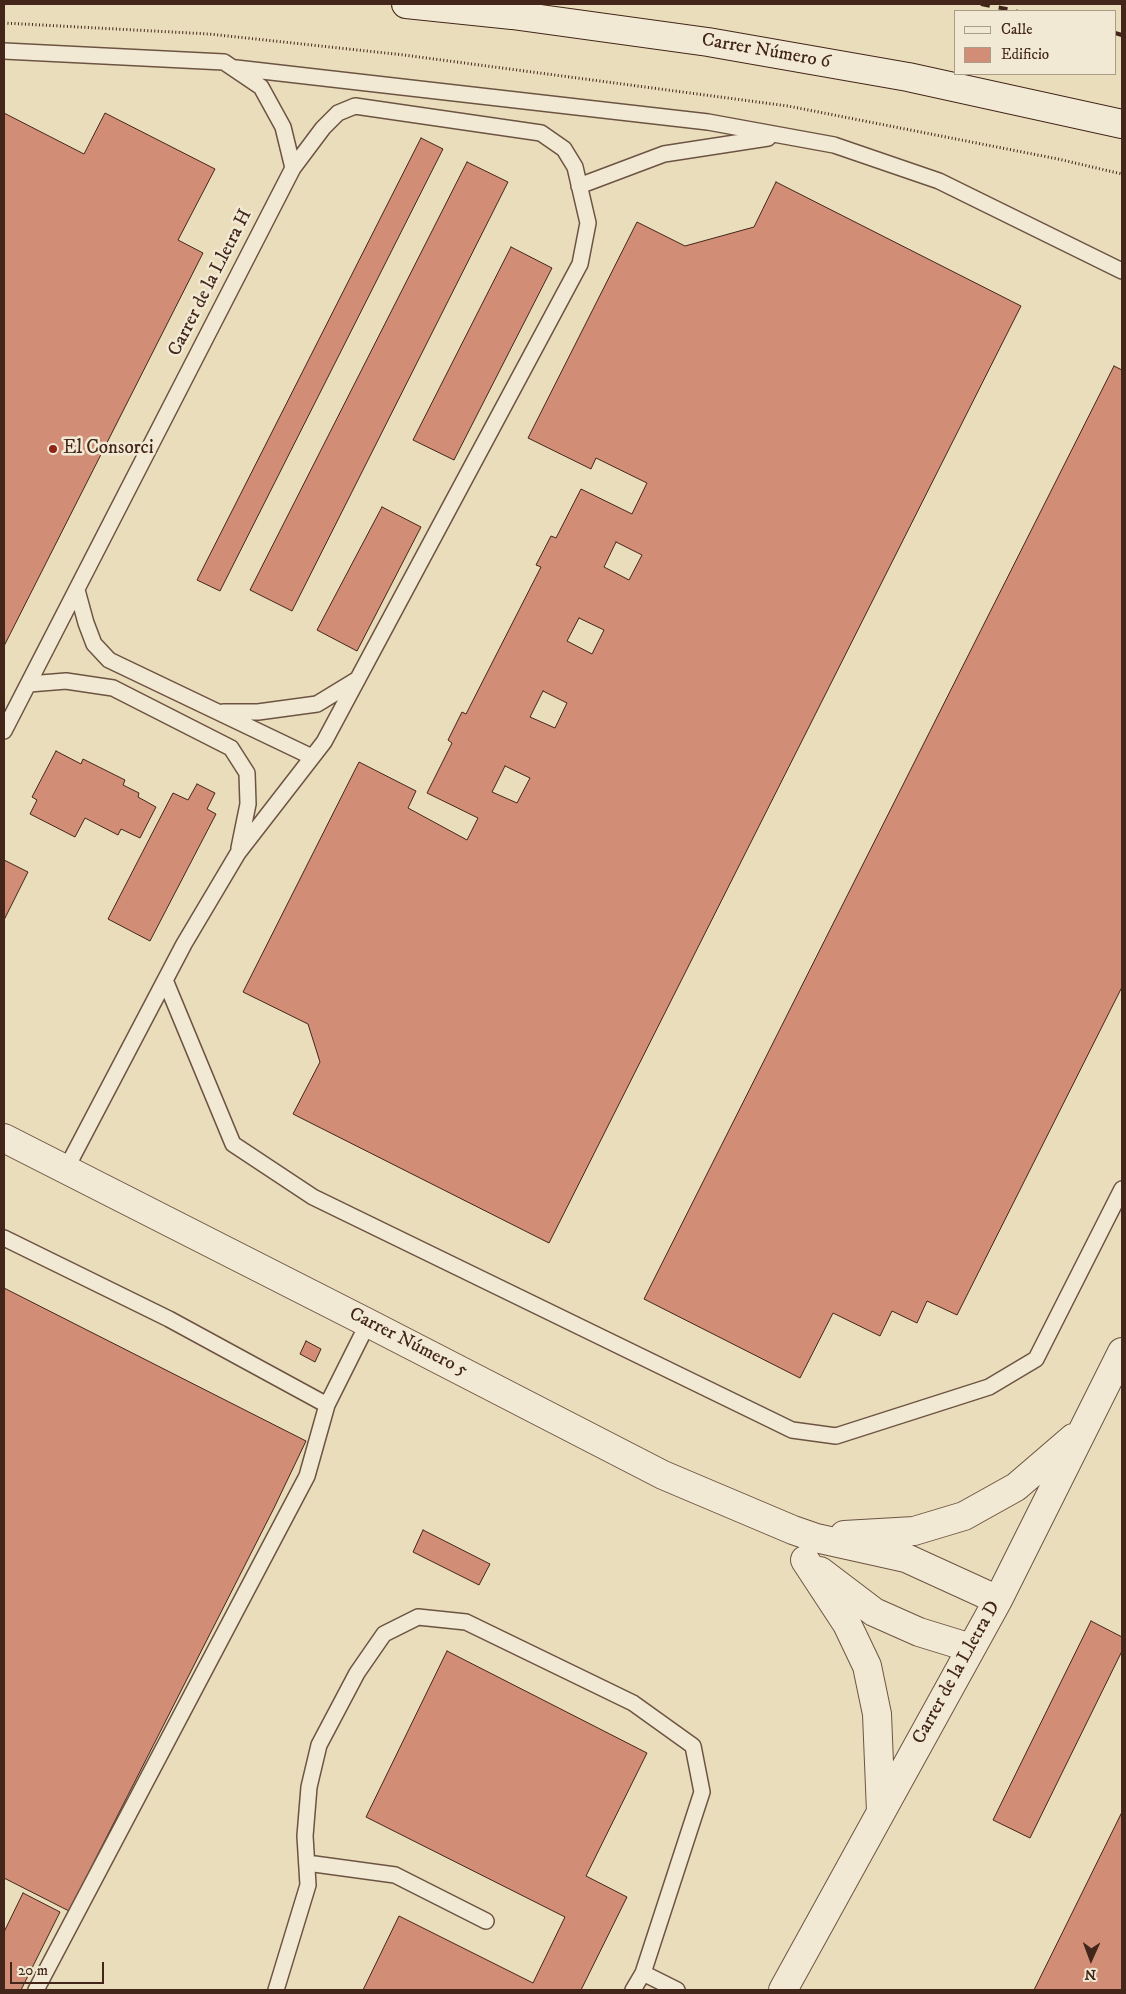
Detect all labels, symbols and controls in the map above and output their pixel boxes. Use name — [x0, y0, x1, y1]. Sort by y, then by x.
legend — [954, 10, 1116, 75]
text: Calle — [1001, 20, 1033, 39]
street label: Carrer Número 6 — [700, 29, 832, 75]
text: Edificio — [1001, 45, 1049, 64]
street label: Carrer de la Lletra H — [164, 206, 258, 360]
place label: El Consorci — [63, 438, 154, 460]
marker: El Consorci — [47, 443, 59, 455]
street label: Carrer Número 5 — [345, 1303, 471, 1383]
street label: Carrer de la Lletra D — [908, 1597, 1006, 1749]
north arrow — [1066, 1934, 1116, 1984]
scale bar — [12, 1952, 106, 1984]
text: 20 m — [18, 1961, 48, 1980]
text: N — [1084, 1965, 1097, 1983]

